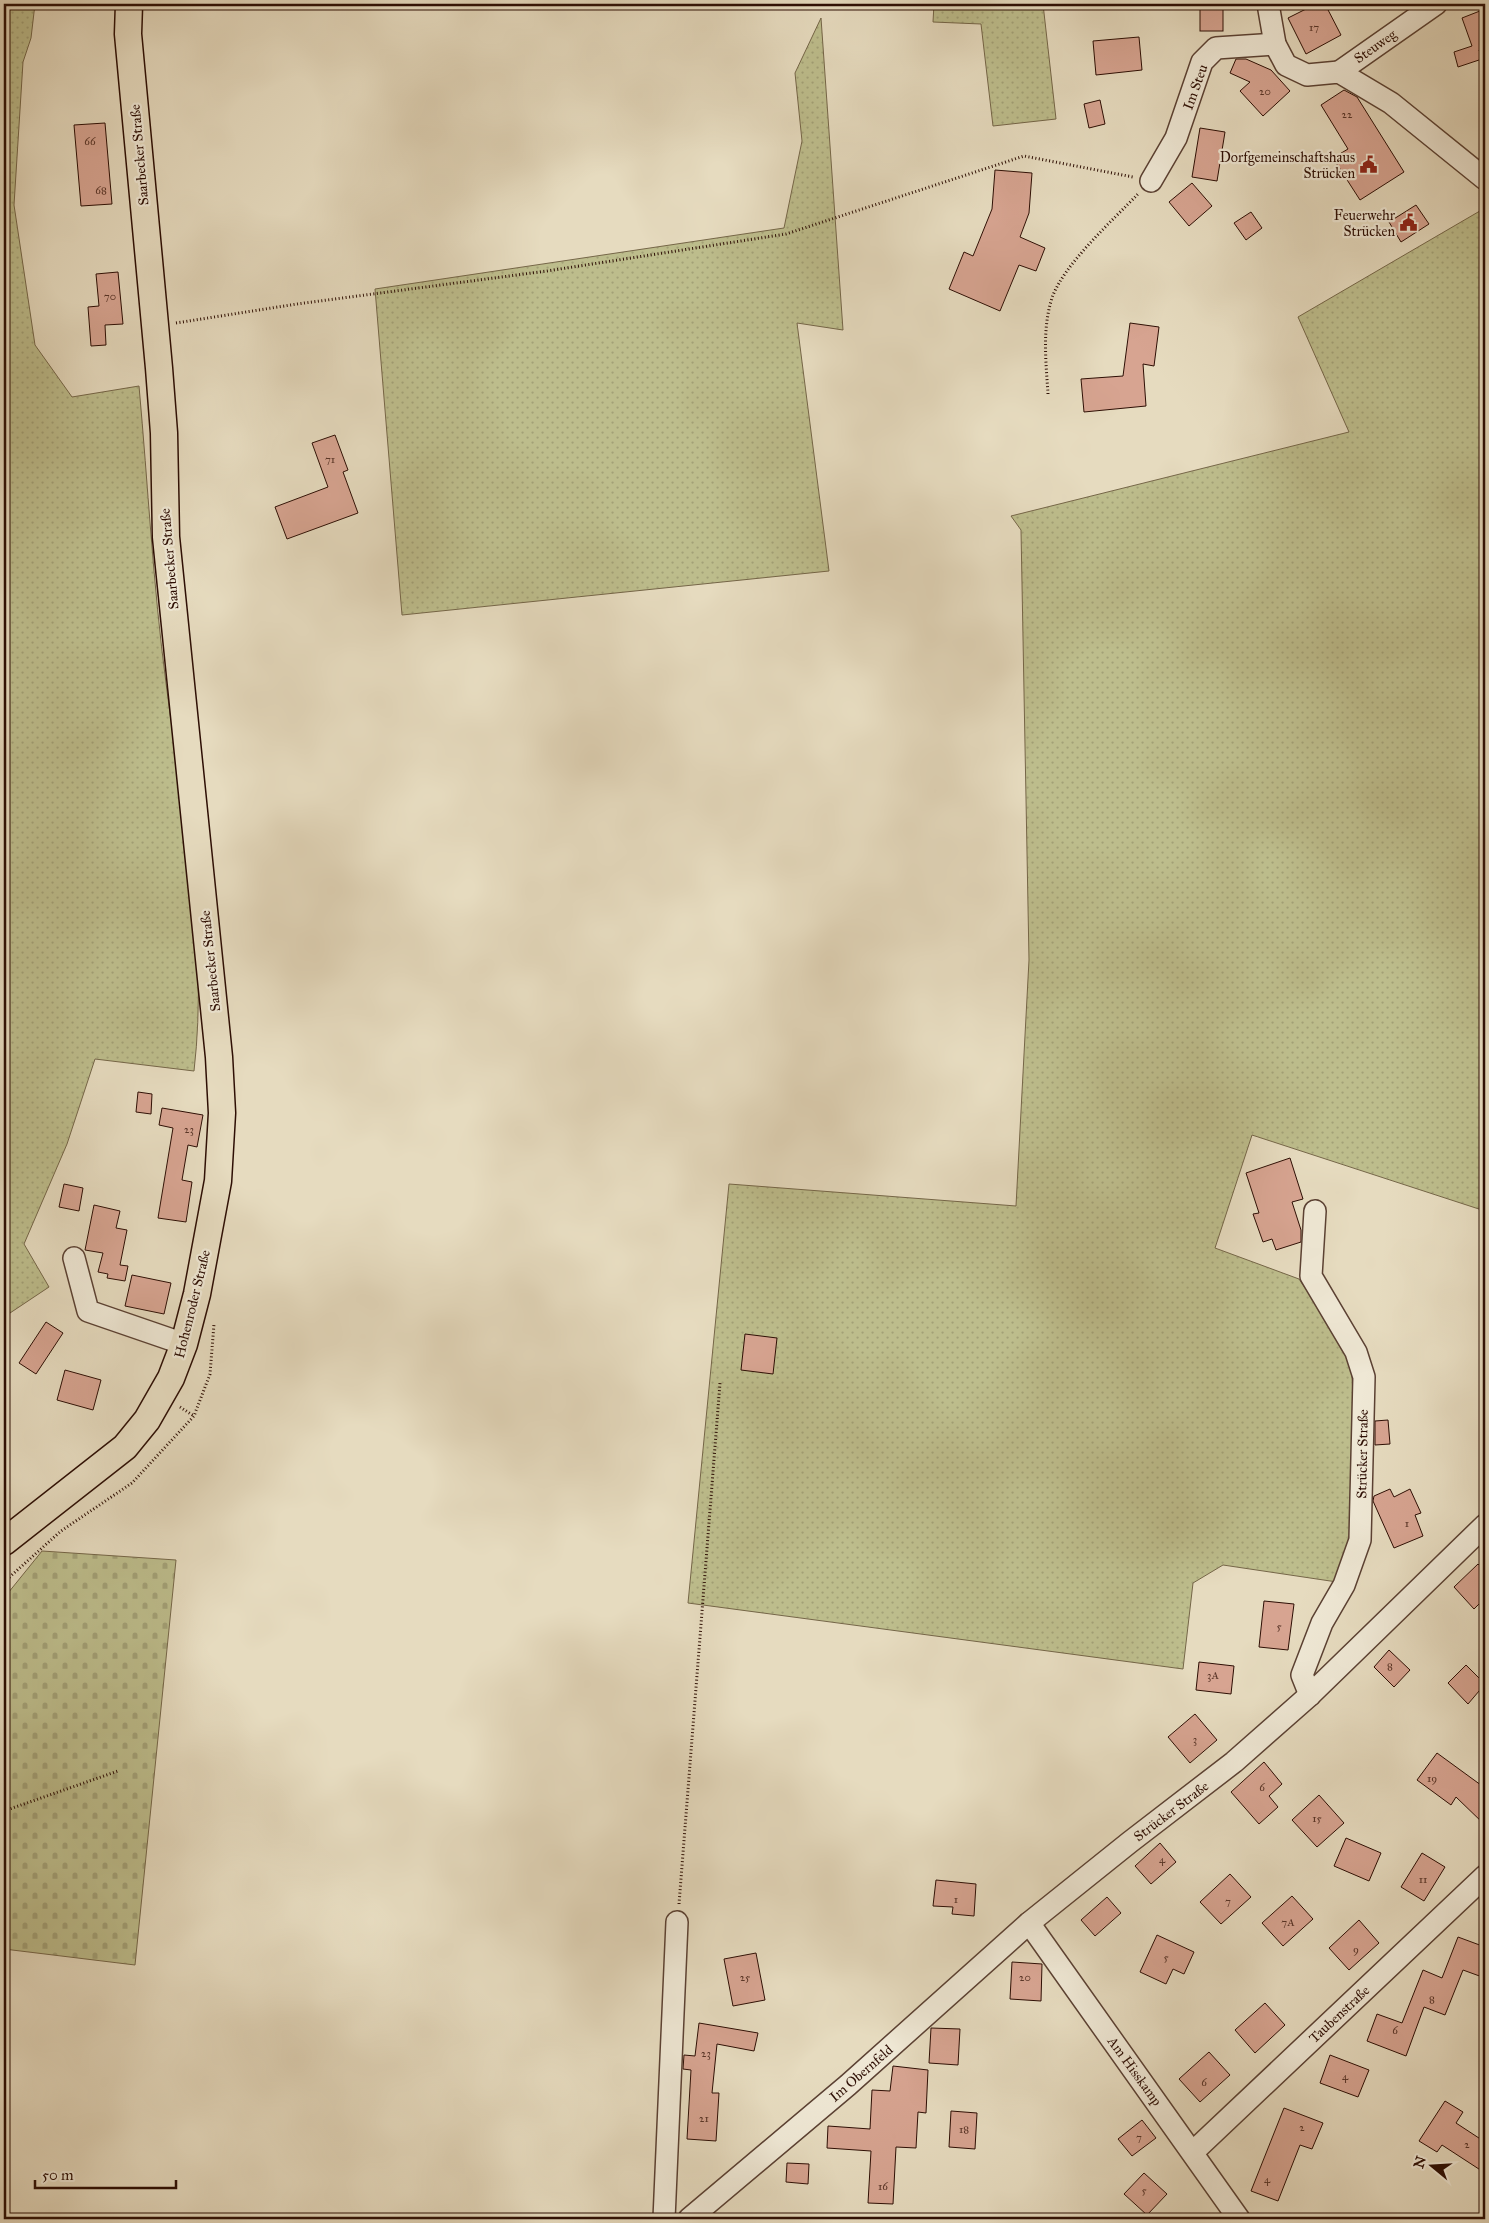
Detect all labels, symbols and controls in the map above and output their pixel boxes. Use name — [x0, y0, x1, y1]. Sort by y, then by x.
house number: 17 — [1309, 21, 1319, 34]
street label: Steuweg — [1351, 26, 1400, 67]
street label: Im Steu — [1179, 62, 1212, 112]
house number: 20 — [1259, 85, 1271, 98]
street label: Saarbecker Straße — [127, 104, 152, 206]
house number: 22 — [1342, 108, 1353, 121]
house number: 66 — [84, 135, 96, 148]
place label: Dorfgemeinschaftshaus Strücken — [1220, 149, 1355, 182]
public building icon: Dorfgemeinschaftshaus Strücken — [1359, 155, 1379, 175]
house number: 68 — [95, 184, 107, 197]
place label: Feuerwehr Strücken — [1334, 207, 1396, 240]
public building icon: Feuerwehr Strücken — [1399, 213, 1419, 233]
house number: 70 — [104, 290, 116, 303]
house number: 71 — [325, 453, 335, 466]
street label: Saarbecker Straße — [157, 508, 182, 610]
street label: Saarbecker Straße — [197, 909, 224, 1012]
house number: 23 — [184, 1123, 194, 1136]
street label: Hohenroder Straße — [171, 1248, 214, 1360]
street label: Strücker Straße — [1353, 1409, 1372, 1499]
house number: 1 — [1405, 1517, 1409, 1530]
house number: 5 — [1276, 1620, 1282, 1633]
house number: 8 — [1387, 1660, 1393, 1673]
house number: 3A — [1207, 1669, 1219, 1682]
house number: 3 — [1193, 1733, 1197, 1746]
house number: 19 — [1427, 1772, 1437, 1785]
street label: Strücker Straße — [1130, 1778, 1212, 1845]
house number: 6 — [1259, 1781, 1265, 1794]
house number: 15 — [1312, 1812, 1322, 1825]
house number: 4 — [1159, 1853, 1166, 1866]
house number: 11 — [1419, 1873, 1427, 1886]
house number: 1 — [954, 1893, 958, 1906]
house number: 7 — [1225, 1895, 1231, 1908]
house number: 7A — [1281, 1916, 1295, 1929]
house number: 9 — [1353, 1943, 1359, 1956]
house number: 5 — [1163, 1951, 1169, 1964]
house number: 25 — [740, 1971, 750, 1984]
house number: 20 — [1019, 1971, 1031, 1984]
street label: Taubenstraße — [1306, 1982, 1373, 2047]
house number: 8 — [1429, 1993, 1435, 2006]
house number: 6 — [1392, 2024, 1398, 2037]
street label: Am Hisskamp — [1103, 2033, 1165, 2109]
street label: Im Obernfeld — [826, 2041, 896, 2105]
house number: 23 — [701, 2047, 711, 2060]
house number: 4 — [1342, 2070, 1349, 2083]
house number: 6 — [1201, 2076, 1207, 2089]
house number: 21 — [699, 2112, 709, 2125]
house number: 2 — [1299, 2121, 1305, 2134]
house number: 18 — [959, 2123, 969, 2136]
house number: 7 — [1136, 2131, 1142, 2144]
house number: 2 — [1464, 2138, 1470, 2151]
north arrow — [1406, 2140, 1456, 2190]
text: N — [1410, 2154, 1430, 2170]
scale bar — [35, 2158, 176, 2190]
text: 50 m — [42, 2166, 74, 2184]
house number: 4 — [1264, 2173, 1271, 2186]
house number: 16 — [878, 2180, 888, 2193]
house number: 5 — [1141, 2184, 1147, 2197]

